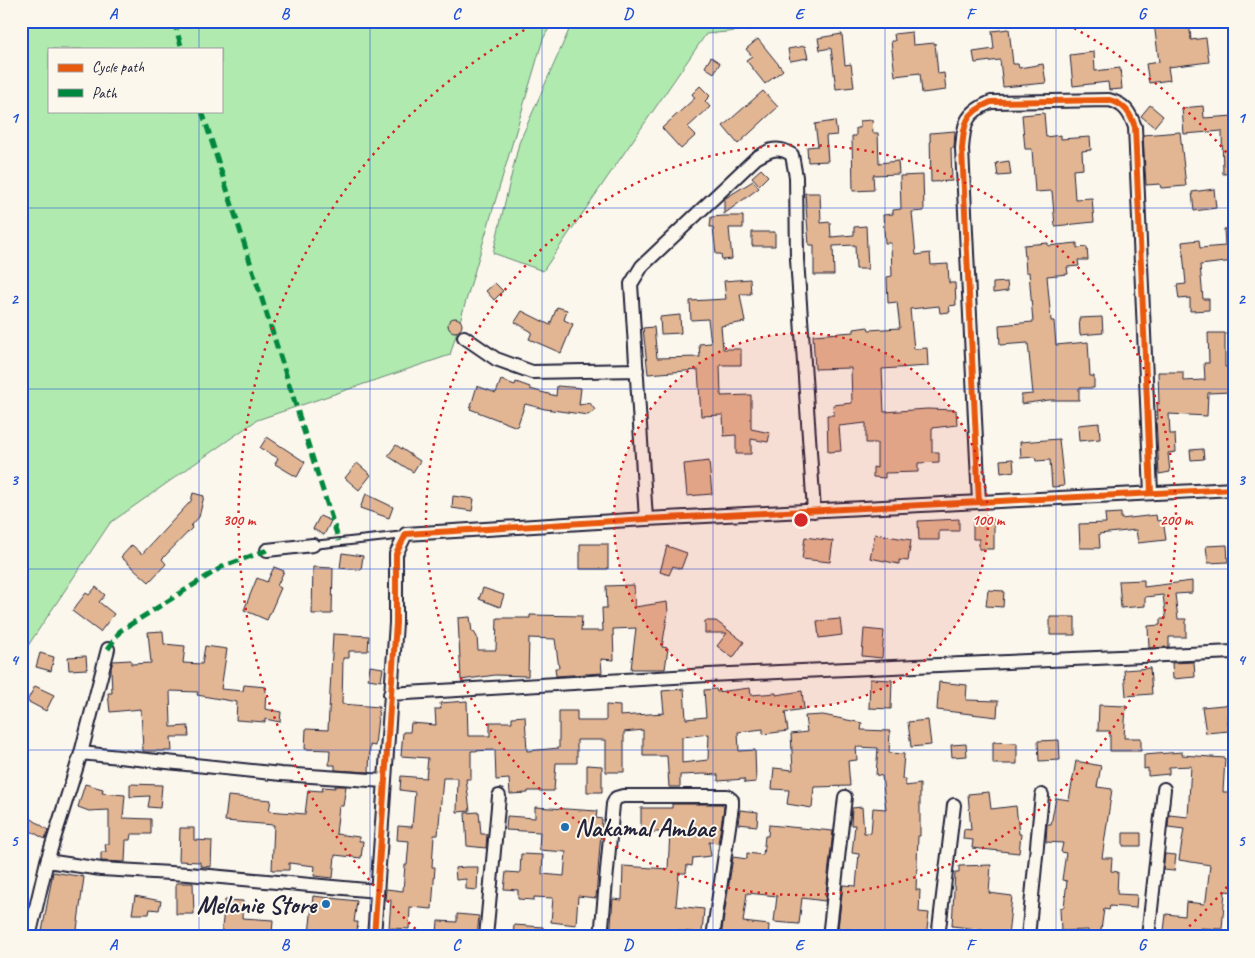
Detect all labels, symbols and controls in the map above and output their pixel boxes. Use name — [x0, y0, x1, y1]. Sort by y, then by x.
text: A — [109, 4, 119, 24]
text: B — [281, 4, 291, 24]
text: C — [452, 4, 462, 24]
text: D — [623, 4, 634, 24]
text: E — [795, 4, 806, 24]
text: F — [966, 4, 977, 24]
text: G — [1138, 4, 1148, 24]
legend — [48, 48, 222, 112]
text: Cycle path — [92, 58, 144, 77]
text: Path — [92, 84, 118, 103]
text: 1 — [10, 108, 19, 128]
text: 1 — [1237, 108, 1246, 128]
text: 2 — [10, 289, 19, 309]
text: 2 — [1237, 289, 1246, 309]
text: 3 — [10, 470, 19, 490]
text: 3 — [1237, 470, 1246, 490]
text: 300 m — [223, 511, 257, 530]
centre of rings — [792, 511, 810, 529]
text: 100 m — [972, 511, 1006, 530]
text: 200 m — [1160, 511, 1194, 530]
text: 4 — [10, 650, 19, 670]
text: 4 — [1237, 650, 1246, 670]
place label: Nakamal Ambae — [575, 812, 717, 844]
marker: Nakamal Ambae — [559, 821, 571, 833]
text: 5 — [11, 831, 20, 851]
text: 5 — [1238, 831, 1247, 851]
place label: Melanie Store — [197, 889, 318, 921]
marker: Melanie Store — [320, 898, 332, 910]
text: A — [109, 935, 119, 955]
text: B — [281, 935, 291, 955]
text: C — [452, 935, 462, 955]
text: D — [623, 935, 634, 955]
text: E — [795, 935, 806, 955]
text: F — [966, 935, 977, 955]
text: G — [1138, 935, 1148, 955]

